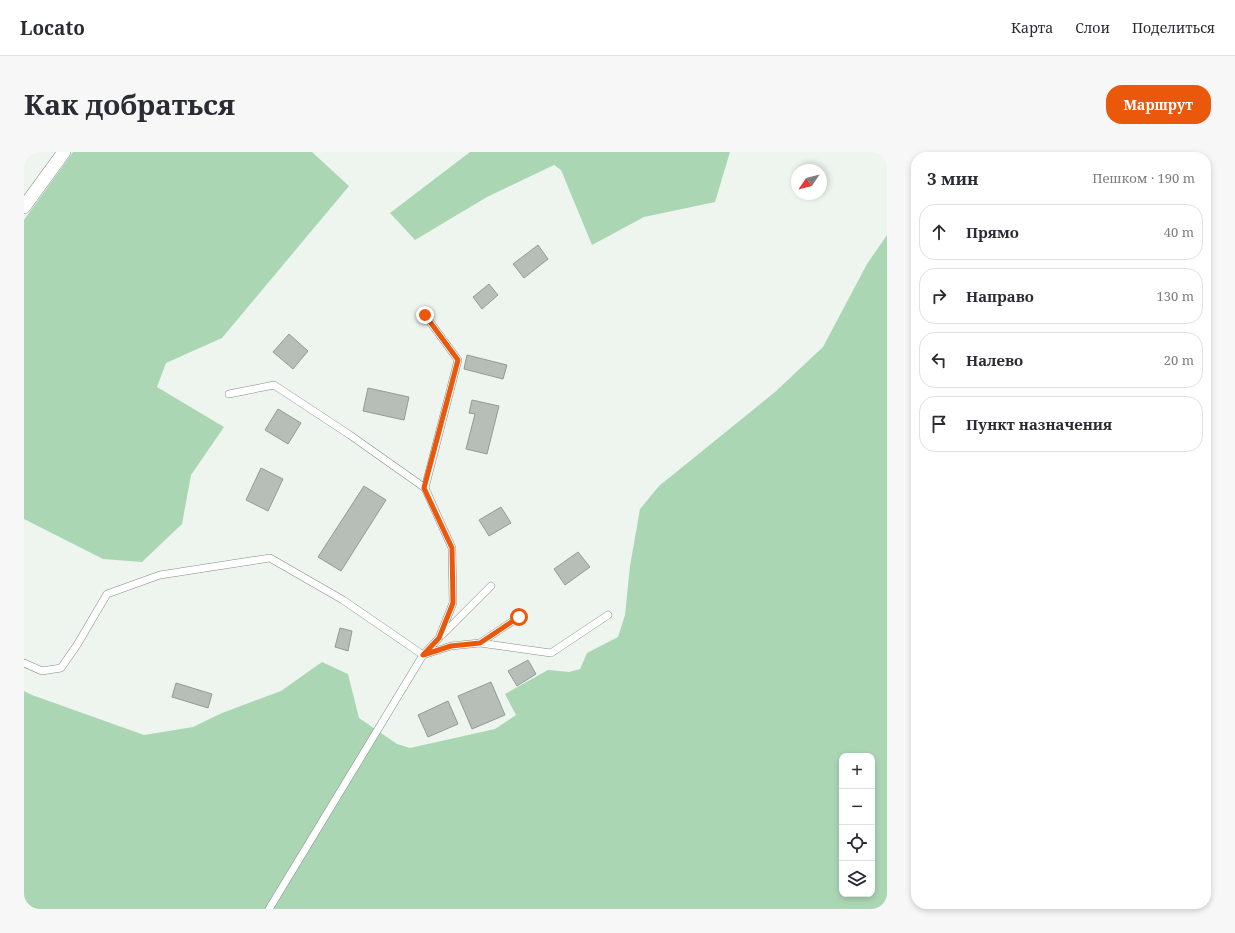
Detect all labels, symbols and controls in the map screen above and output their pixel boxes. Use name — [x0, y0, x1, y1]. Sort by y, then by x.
text: Locato — [20, 15, 85, 41]
text: Карта — [1011, 18, 1053, 37]
text: Слои — [1075, 18, 1110, 37]
text: Поделиться — [1132, 18, 1215, 37]
text: Как добраться — [24, 85, 235, 123]
button: Маршрут — [1106, 85, 1211, 124]
north arrow — [791, 164, 827, 200]
text: 3 мин — [927, 167, 979, 190]
text: Пешком · 190 m — [1092, 169, 1195, 187]
icon: ahead — [928, 221, 950, 243]
text: Прямо — [966, 222, 1019, 242]
text: 40 m — [1164, 223, 1194, 241]
icon: right — [928, 285, 950, 307]
text: Направо — [966, 286, 1034, 306]
text: 130 m — [1157, 287, 1194, 305]
route end — [416, 306, 434, 324]
icon: left — [928, 349, 950, 371]
text: Налево — [966, 350, 1023, 370]
text: 20 m — [1164, 351, 1194, 369]
icon: arrive — [928, 413, 950, 435]
text: Пункт назначения — [966, 414, 1112, 434]
route start — [510, 608, 528, 626]
map controls — [839, 753, 875, 897]
button: + — [839, 753, 875, 789]
button: − — [839, 789, 875, 825]
button: locate — [839, 825, 875, 861]
button: layers — [839, 861, 875, 897]

